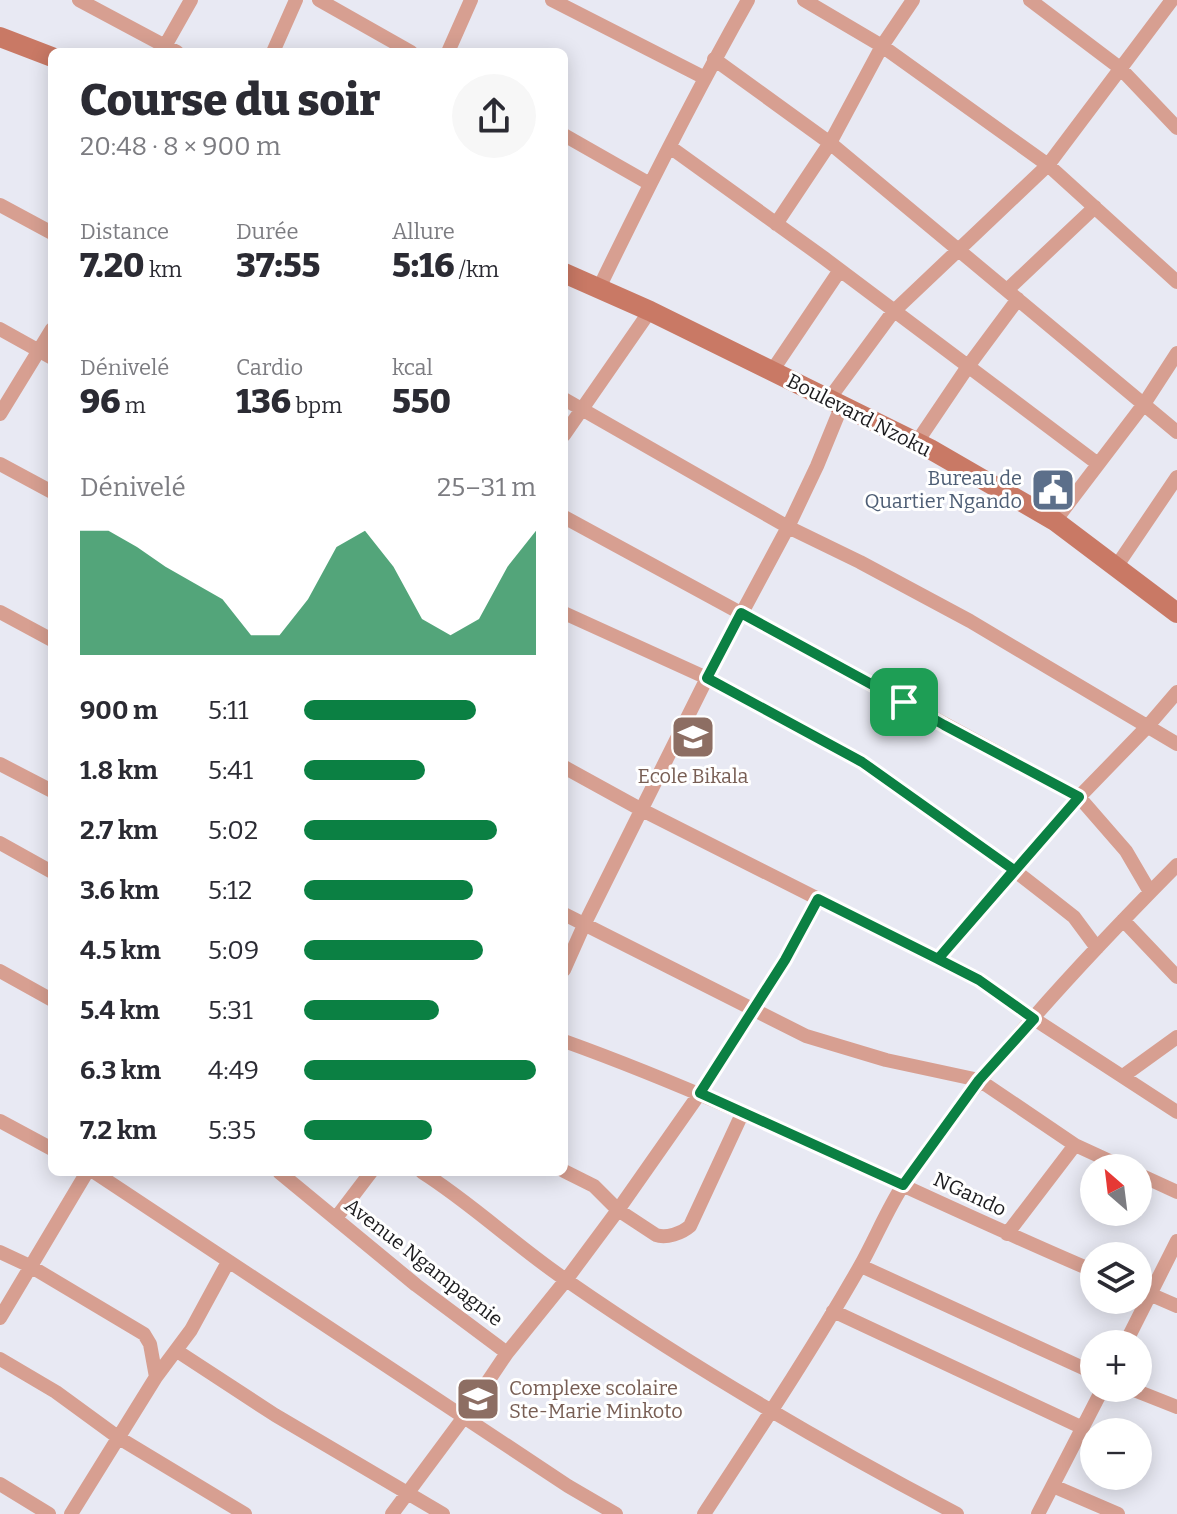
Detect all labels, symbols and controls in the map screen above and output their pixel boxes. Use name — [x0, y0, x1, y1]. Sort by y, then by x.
text: Course du soir — [80, 74, 381, 127]
button: share — [452, 74, 536, 158]
text: 20:48 · 8 × 900 m — [80, 131, 281, 162]
text: Distance — [80, 218, 169, 245]
text: Durée — [236, 218, 299, 245]
text: Allure — [392, 218, 455, 245]
text: 7.20 — [80, 245, 145, 286]
text: 37:55 — [236, 245, 320, 286]
text: 5:16 — [392, 245, 454, 286]
text: km — [145, 256, 182, 283]
text: /km — [454, 256, 499, 283]
text: Dénivelé — [80, 354, 169, 381]
text: Cardio — [236, 354, 303, 381]
text: kcal — [392, 354, 433, 381]
street label: Boulevard Nzoku — [783, 368, 935, 462]
text: 96 — [80, 381, 120, 422]
text: 136 — [236, 381, 291, 422]
text: 550 — [392, 381, 451, 422]
text: m — [120, 392, 146, 419]
text: bpm — [291, 392, 342, 419]
place label: Bureau de Quartier Ngando — [865, 466, 1022, 513]
public building icon: Bureau de Quartier Ngando — [1029, 466, 1077, 514]
text: Dénivelé — [80, 472, 186, 503]
text: 25–31 m — [437, 472, 536, 503]
pin — [870, 668, 938, 736]
icon: arrive — [882, 680, 926, 724]
text: 900 m — [80, 695, 158, 726]
text: 5:11 — [208, 695, 248, 726]
school or university icon: Ecole Bikala — [669, 713, 717, 761]
text: 1.8 km — [80, 755, 158, 786]
text: 5:41 — [208, 755, 253, 786]
place label: Ecole Bikala — [638, 764, 748, 788]
text: 2.7 km — [80, 815, 158, 846]
text: 5:02 — [208, 815, 258, 846]
text: 3.6 km — [80, 875, 159, 906]
text: 5:12 — [208, 875, 252, 906]
text: 4.5 km — [80, 935, 161, 966]
text: 5:09 — [208, 935, 259, 966]
text: 5.4 km — [80, 995, 160, 1026]
text: 5:31 — [208, 995, 253, 1026]
text: 6.3 km — [80, 1055, 161, 1086]
text: 4:49 — [208, 1055, 259, 1086]
text: 7.2 km — [80, 1115, 157, 1146]
text: 5:35 — [208, 1115, 256, 1146]
north arrow — [1080, 1154, 1152, 1226]
map controls — [1080, 1154, 1152, 1490]
street label: NGando — [930, 1167, 1010, 1221]
street label: Avenue Ngampagnie — [340, 1193, 508, 1331]
button: layers — [1080, 1242, 1152, 1314]
button: + — [1080, 1330, 1152, 1402]
school or university icon: Complexe scolaire Ste-Marie Minkoto — [454, 1375, 502, 1423]
place label: Complexe scolaire Ste-Marie Minkoto — [509, 1376, 683, 1423]
button: − — [1080, 1418, 1152, 1490]

